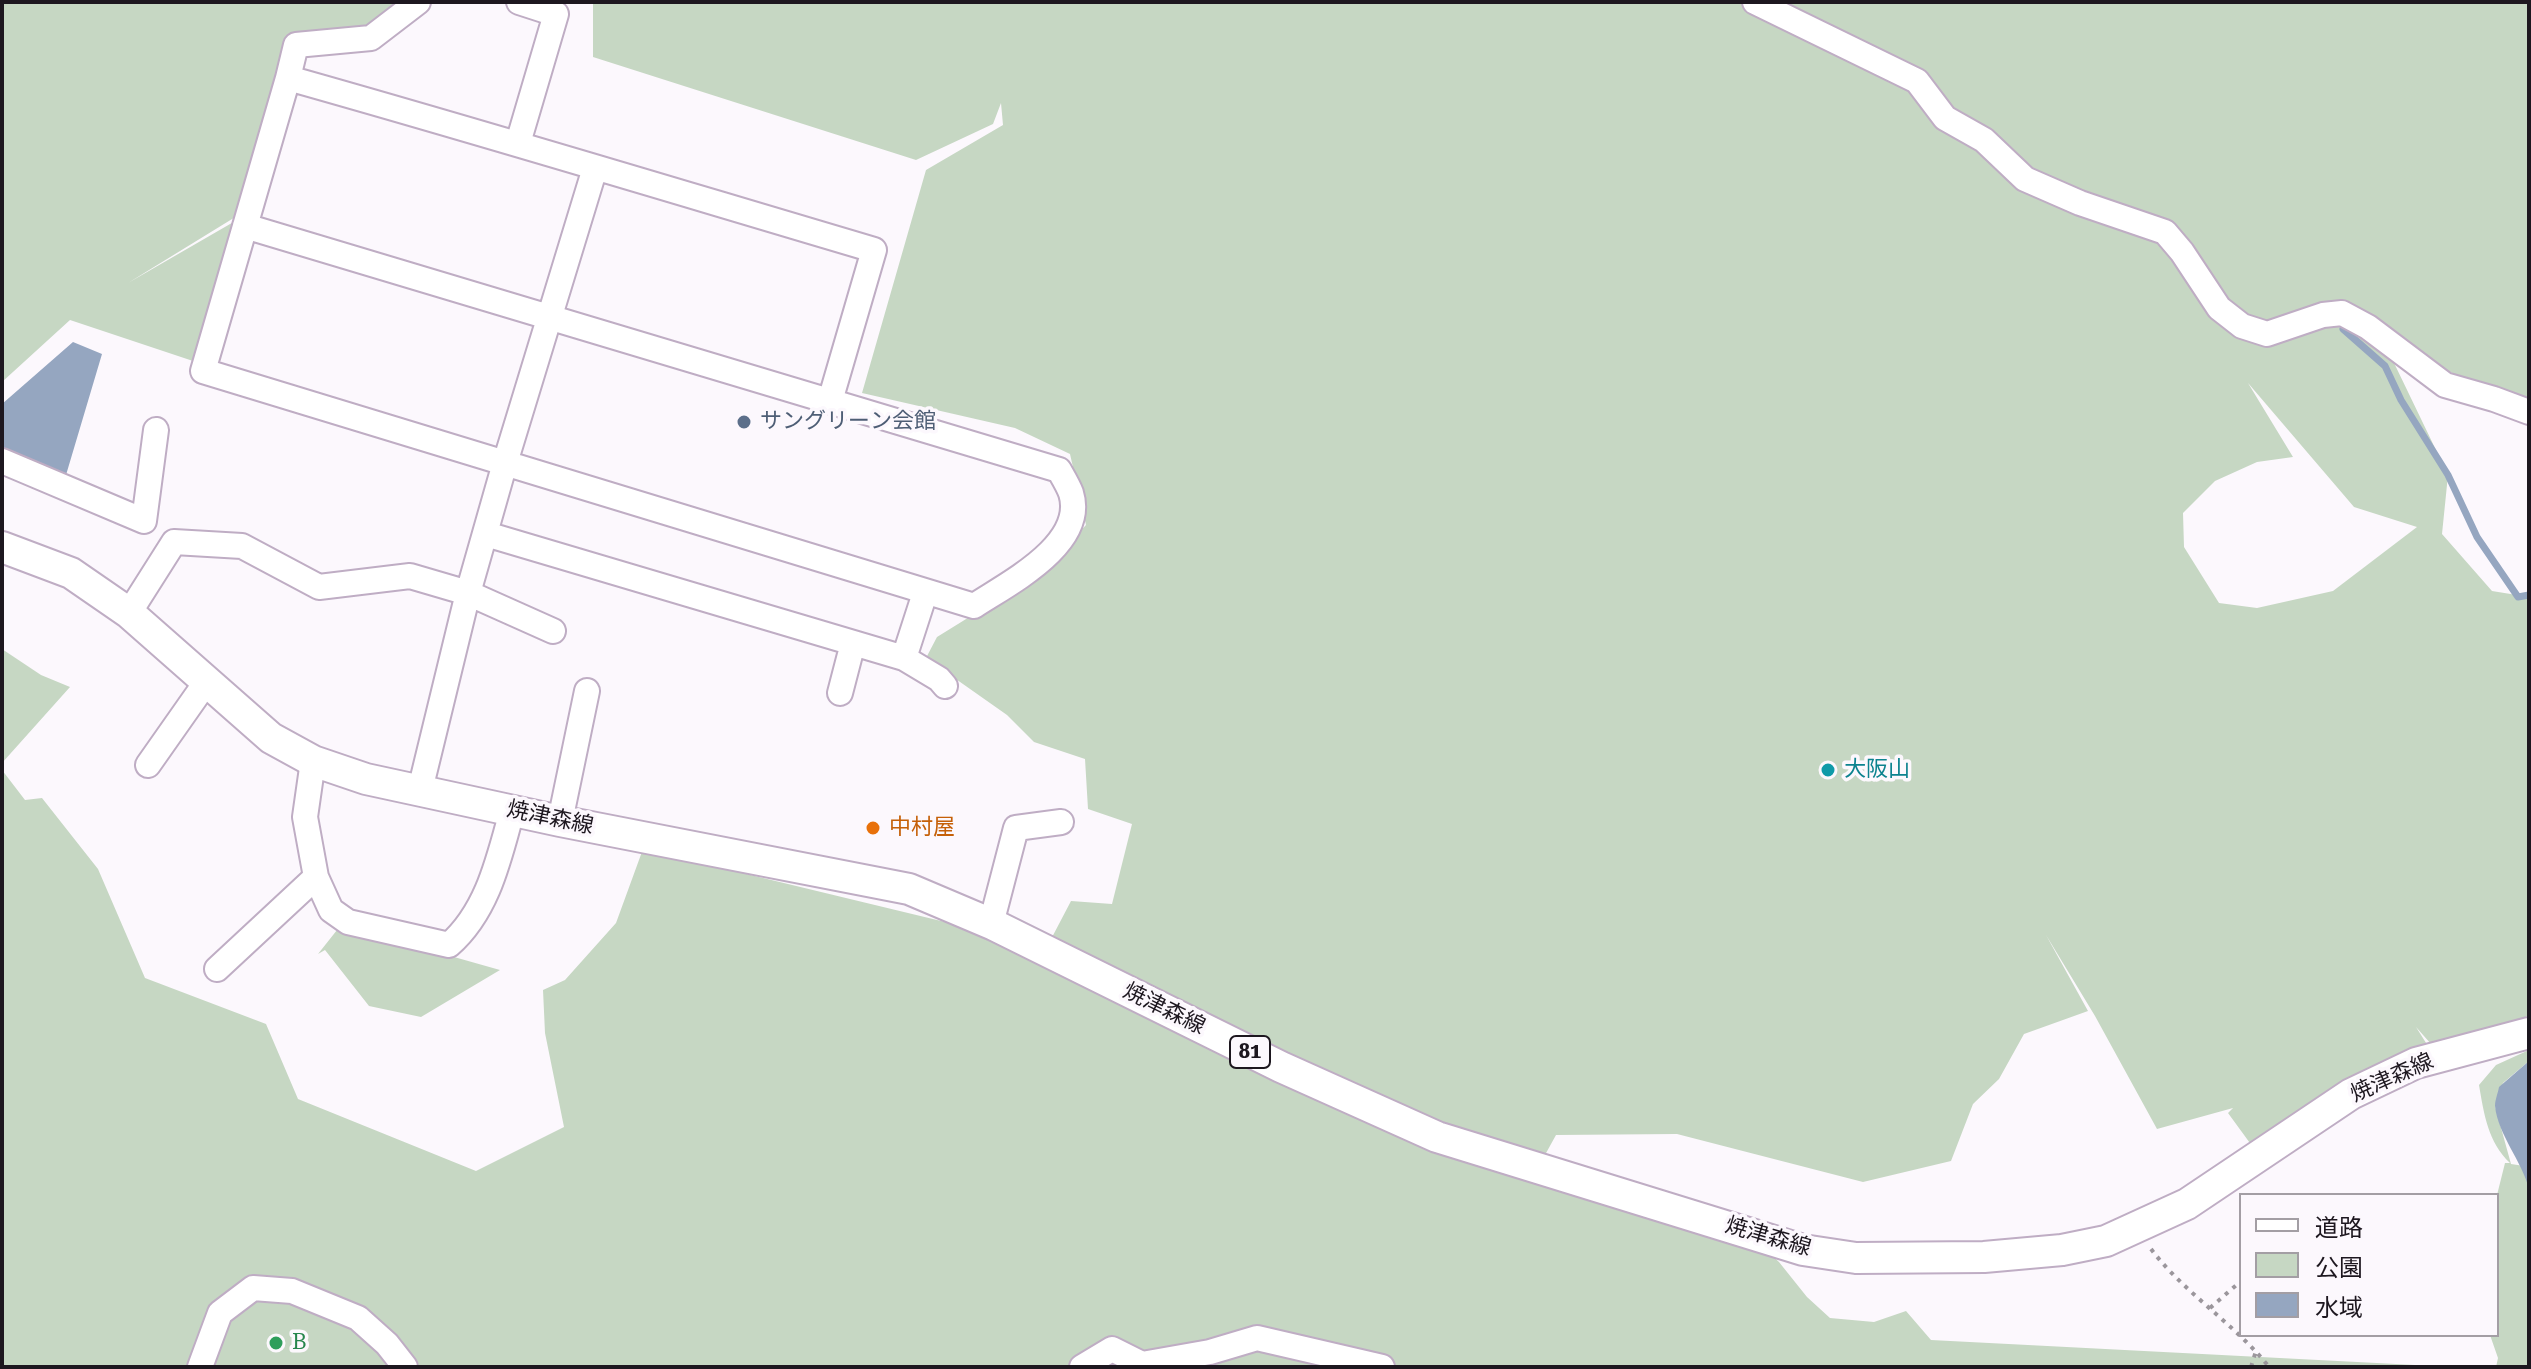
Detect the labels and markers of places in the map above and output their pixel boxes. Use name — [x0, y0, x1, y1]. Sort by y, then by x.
place label: サングリーン会館 — [760, 409, 936, 435]
marker: サングリーン会館 — [735, 413, 753, 431]
place label: 大阪山 — [1844, 757, 1910, 783]
marker: 大阪山 — [1819, 761, 1837, 779]
place label: 中村屋 — [889, 815, 955, 841]
marker: 中村屋 — [864, 819, 882, 837]
place label: B — [292, 1330, 307, 1356]
marker: B — [267, 1334, 285, 1352]

